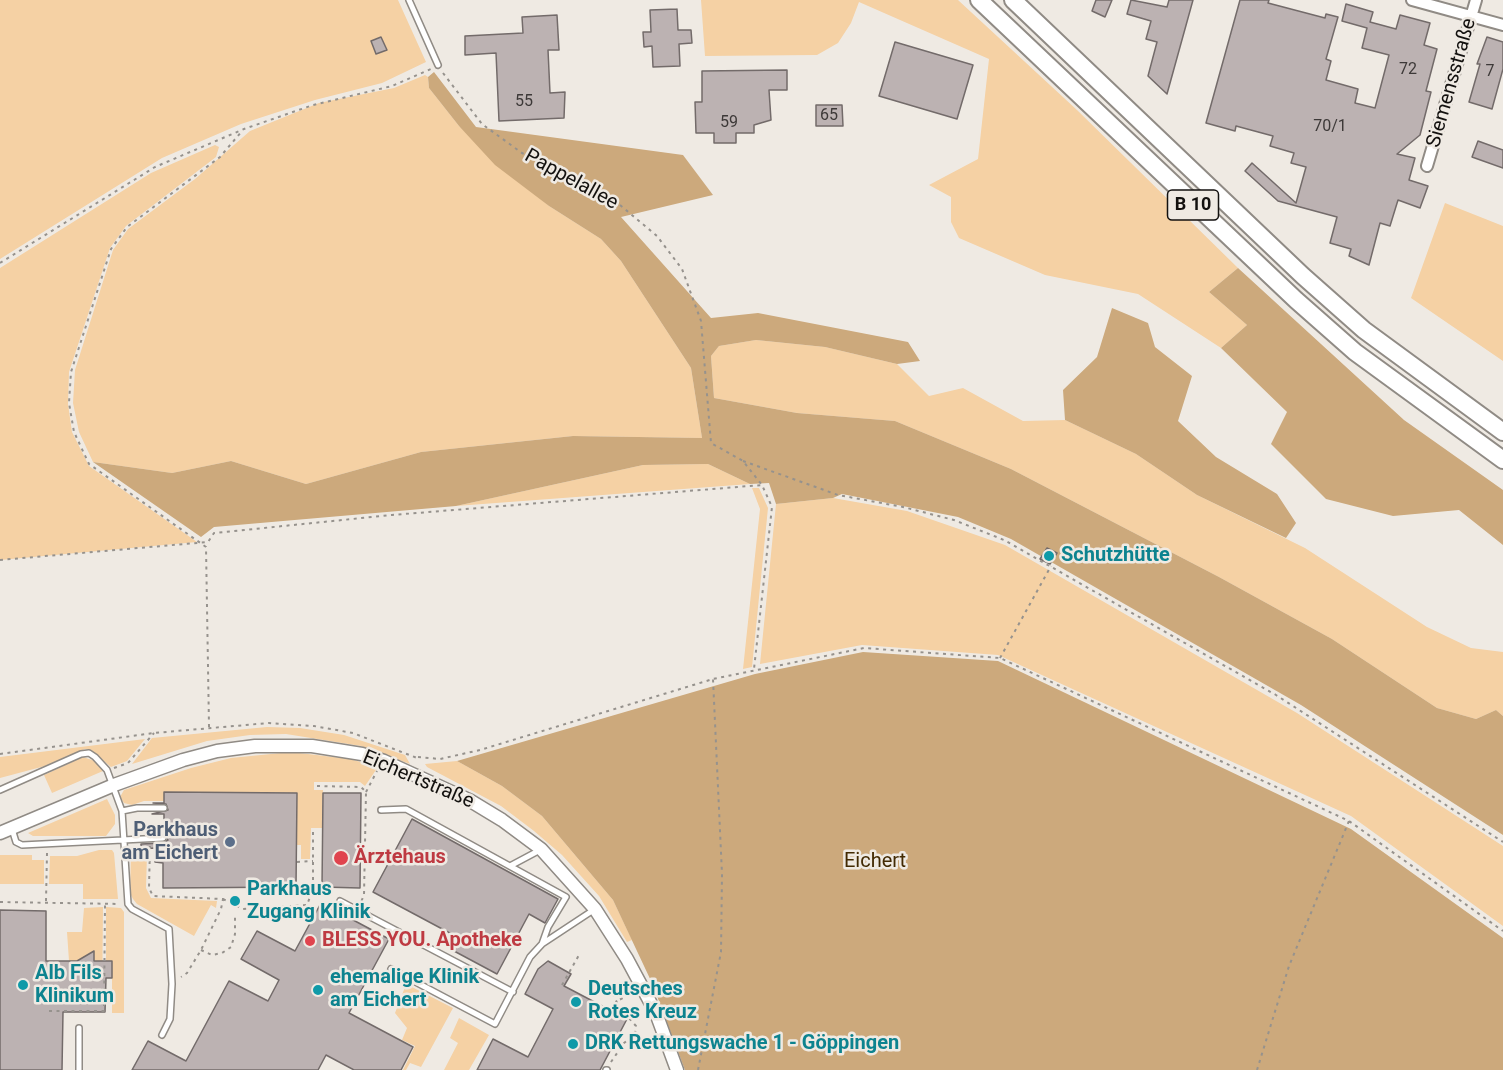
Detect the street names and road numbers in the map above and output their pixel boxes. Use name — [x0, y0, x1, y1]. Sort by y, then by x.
street label: Siemensstraße — [1422, 16, 1482, 150]
street label: Pappelallee — [520, 145, 622, 215]
road number: B 10 — [1168, 190, 1218, 220]
street label: Eichertstraße — [359, 746, 477, 814]

